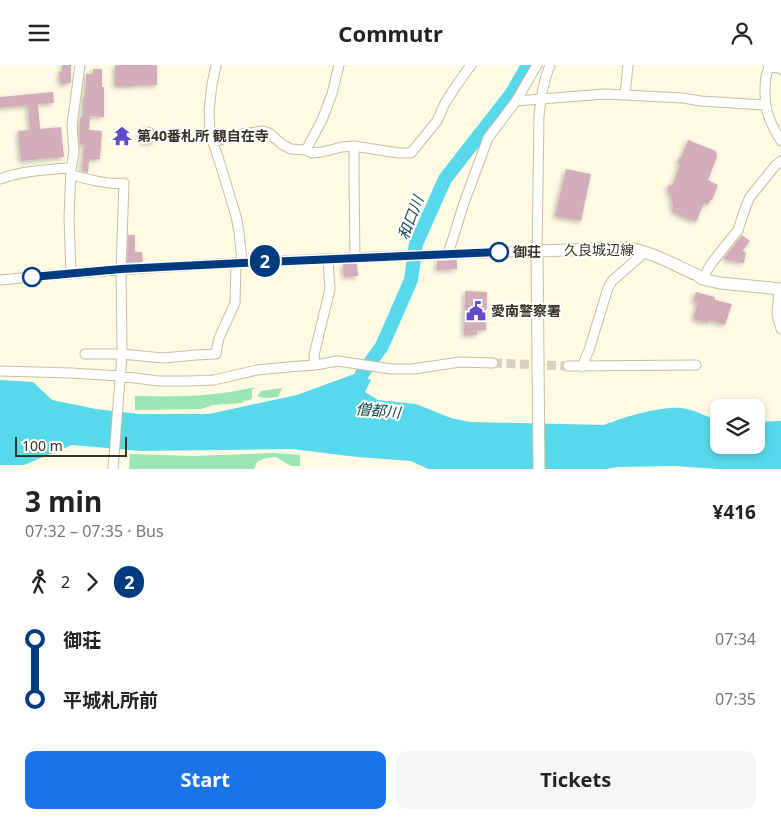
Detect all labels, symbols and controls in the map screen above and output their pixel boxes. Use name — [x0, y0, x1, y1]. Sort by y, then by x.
text: Commutr — [338, 18, 443, 48]
icon: menu — [25, 19, 53, 47]
icon: person — [728, 19, 756, 47]
temple icon: 第40番札所 観自在寺 — [111, 125, 133, 147]
place label: 第40番札所 観自在寺 — [137, 126, 269, 145]
water label: 和口川 — [393, 191, 428, 242]
street label: 久良城辺線 — [564, 240, 634, 259]
marker: 御荘 — [489, 242, 509, 262]
place label: 御荘 — [513, 242, 541, 261]
line badge: 2 — [249, 245, 281, 277]
text: 2 — [260, 249, 270, 273]
unlabelled marker — [22, 267, 42, 287]
public building icon: 愛南警察署 — [465, 300, 487, 322]
place label: 愛南警察署 — [491, 301, 561, 320]
water label: 僧都川 — [355, 398, 403, 422]
map controls — [710, 399, 765, 454]
button: layers — [710, 399, 765, 454]
scale bar — [15, 434, 128, 457]
text: 100 m — [22, 436, 63, 455]
text: 3 min — [25, 482, 102, 520]
text: ¥416 — [713, 499, 756, 525]
text: 07:32 – 07:35 · Bus — [25, 520, 164, 542]
icon: walk — [25, 568, 53, 596]
icon: forward — [78, 568, 106, 596]
text: 2 — [124, 570, 134, 594]
text: 2 — [61, 571, 70, 593]
text: 御荘 — [63, 627, 101, 653]
text: 07:34 — [715, 628, 756, 650]
text: 平城札所前 — [63, 687, 158, 713]
text: 07:35 — [715, 688, 756, 710]
button: Start — [25, 751, 386, 809]
button: Tickets — [396, 751, 756, 809]

